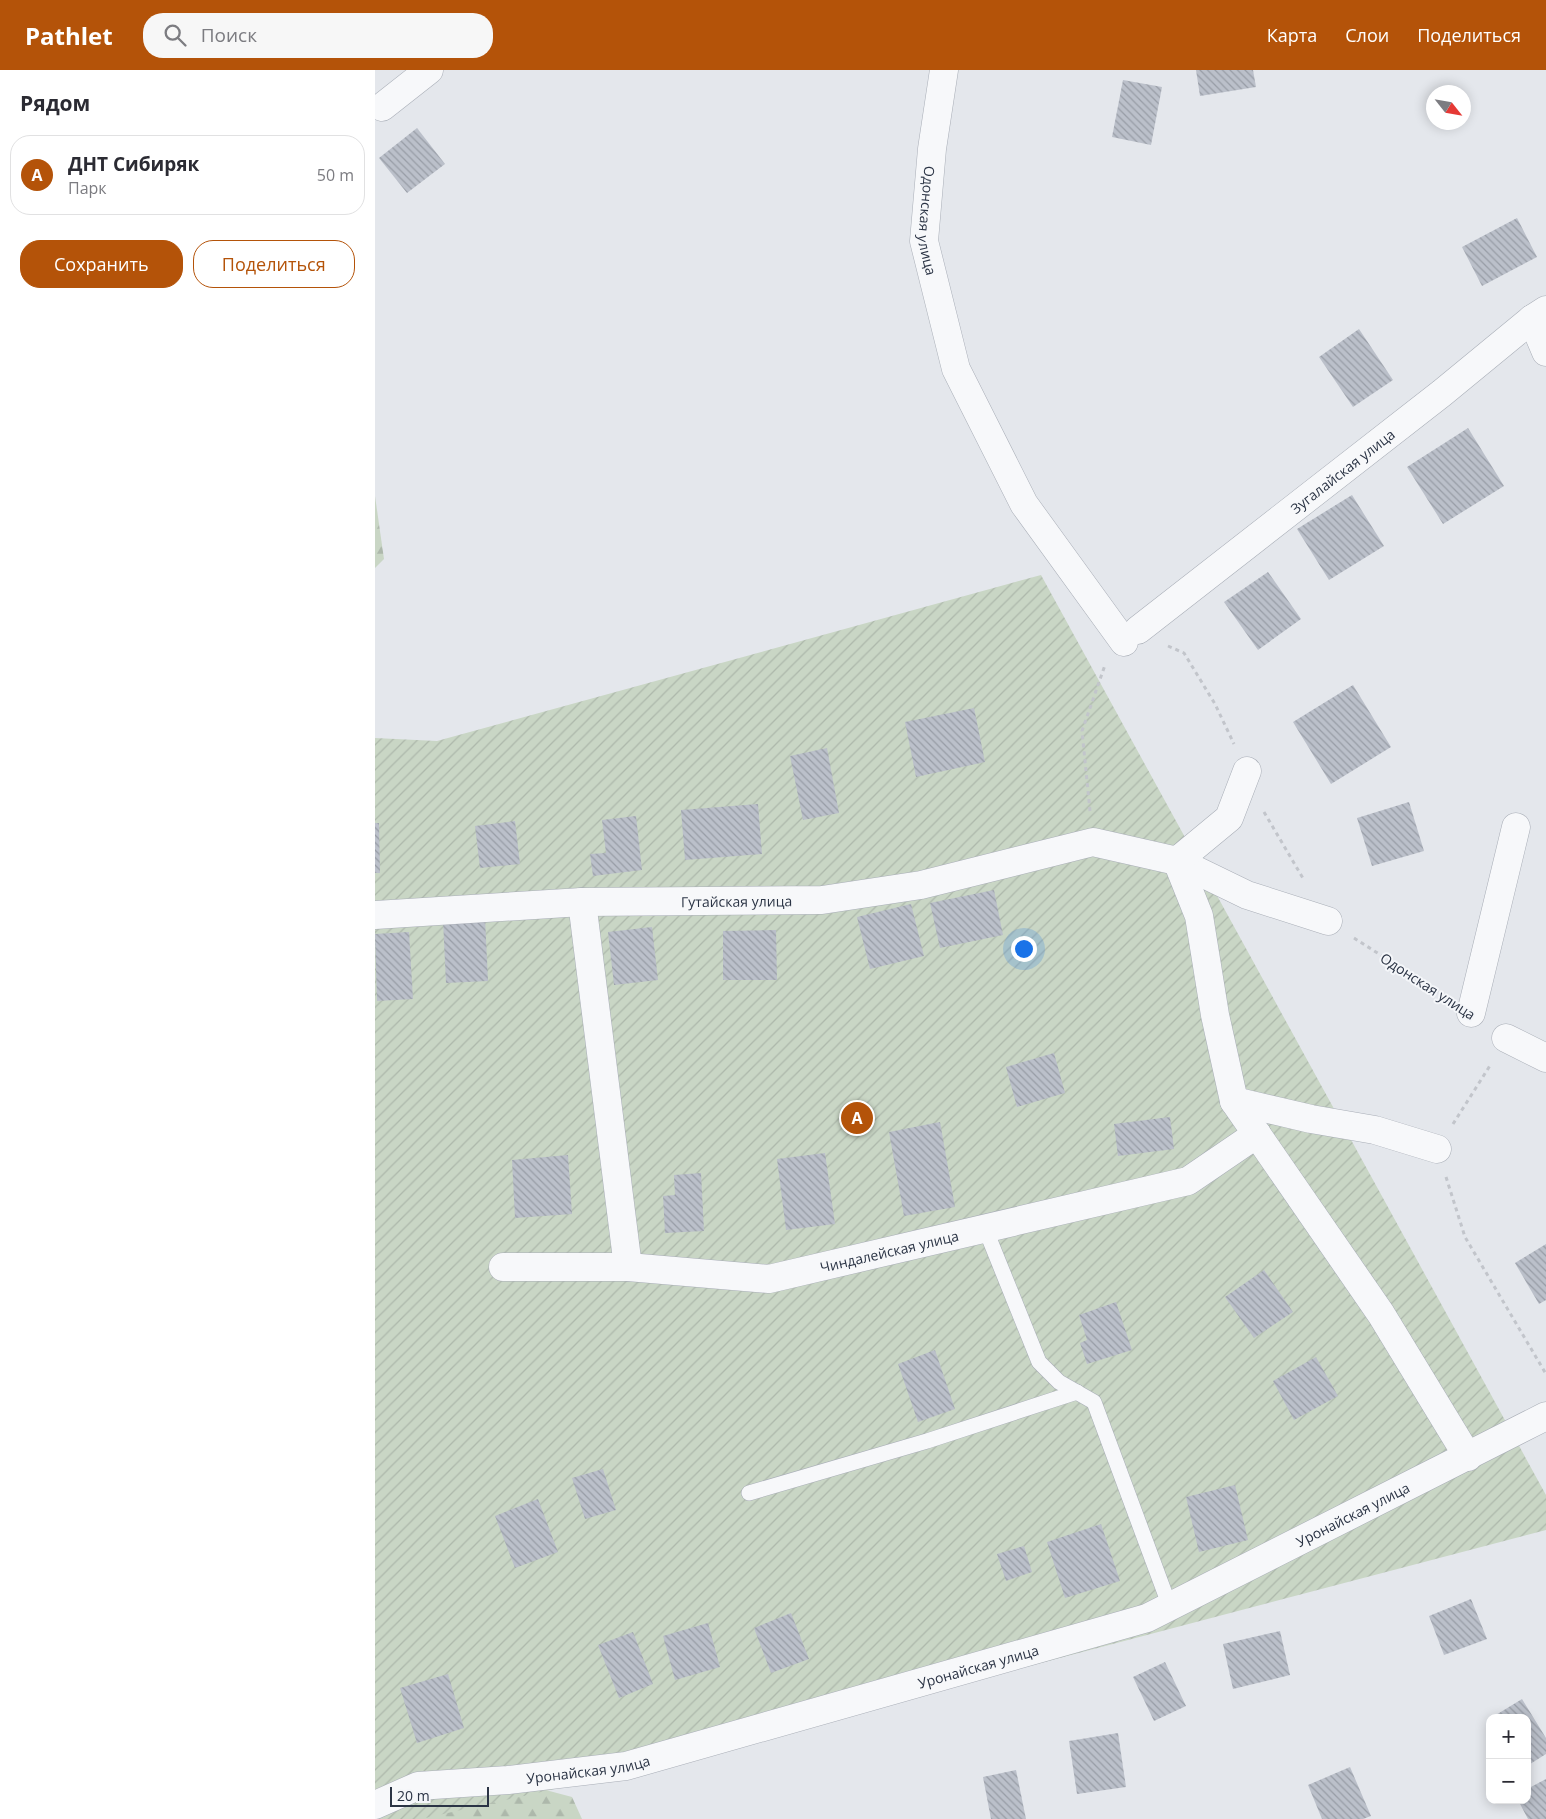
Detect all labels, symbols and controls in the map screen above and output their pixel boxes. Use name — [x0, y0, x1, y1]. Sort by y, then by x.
search box — [143, 13, 493, 58]
text: Pathlet — [25, 19, 113, 52]
icon: search — [161, 21, 189, 49]
text: Поиск — [201, 22, 257, 48]
text: Карта — [1267, 23, 1317, 47]
text: Слои — [1345, 23, 1389, 47]
text: Поделиться — [1417, 23, 1521, 47]
north arrow — [1426, 85, 1471, 130]
text: Рядом — [20, 89, 90, 117]
text: ДНТ Сибиряк — [68, 151, 199, 177]
text: A — [31, 164, 43, 186]
text: 50 m — [317, 164, 354, 186]
street label: Одонская улица — [914, 165, 942, 277]
text: Парк — [68, 177, 107, 199]
button: Сохранить — [20, 240, 183, 288]
button: Поделиться — [193, 240, 355, 288]
street label: Зугалайская улица — [1286, 424, 1398, 517]
street label: Гутайская улица — [681, 891, 792, 911]
your location — [1011, 936, 1037, 962]
street label: Одонская улица — [1377, 948, 1479, 1024]
pin: A — [841, 1099, 873, 1137]
street label: Чиндалейская улица — [818, 1225, 960, 1276]
street label: Уронайская улица — [1293, 1477, 1412, 1551]
street label: Уронайская улица — [915, 1640, 1041, 1692]
map controls — [1486, 1714, 1531, 1804]
button: + — [1486, 1714, 1531, 1759]
street label: Уронайская улица — [525, 1750, 652, 1787]
button: − — [1486, 1759, 1531, 1804]
scale bar — [390, 1784, 489, 1807]
text: 20 m — [397, 1786, 430, 1805]

